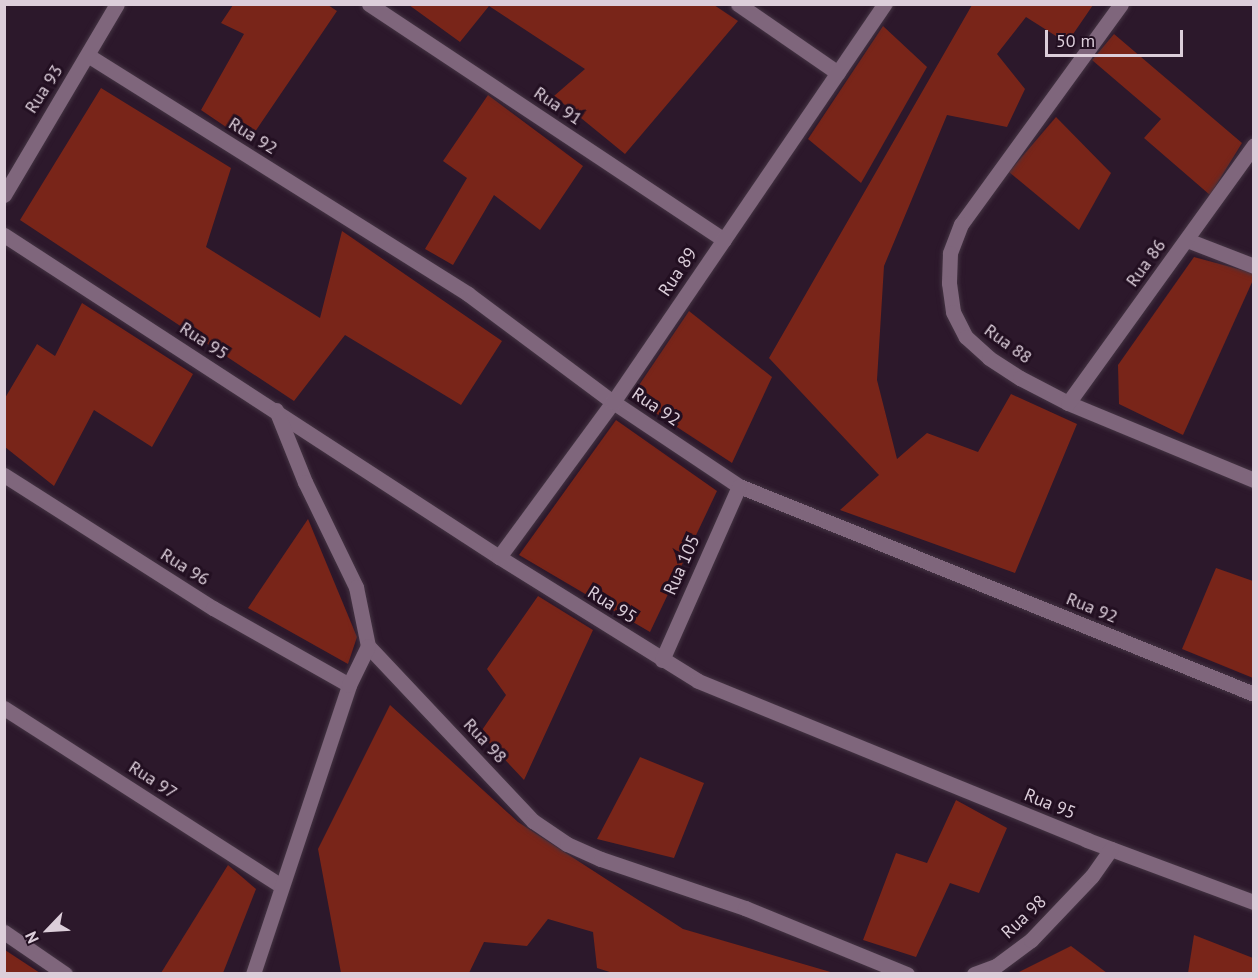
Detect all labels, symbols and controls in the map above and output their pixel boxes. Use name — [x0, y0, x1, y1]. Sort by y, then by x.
scale bar — [1048, 18, 1186, 56]
text: 50 m — [1056, 29, 1095, 52]
street label: Rua 93 — [20, 61, 68, 117]
street label: Rua 91 — [530, 82, 586, 130]
street label: Rua 92 — [225, 113, 281, 159]
street label: Rua 86 — [1122, 235, 1170, 291]
street label: Rua 89 — [654, 244, 702, 300]
street label: Rua 95 — [176, 317, 232, 365]
street label: Rua 88 — [980, 320, 1036, 368]
street label: Rua 92 — [628, 383, 684, 431]
street label: Rua 105 — [659, 532, 705, 598]
street label: Rua 96 — [157, 544, 213, 590]
street label: Rua 95 — [584, 582, 640, 628]
street label: Rua 92 — [1063, 588, 1121, 628]
street label: Rua 98 — [459, 714, 511, 768]
street label: Rua 97 — [125, 756, 181, 804]
street label: Rua 95 — [1021, 784, 1079, 824]
street label: Rua 98 — [997, 891, 1051, 943]
north arrow — [18, 900, 78, 960]
text: N — [20, 929, 43, 947]

